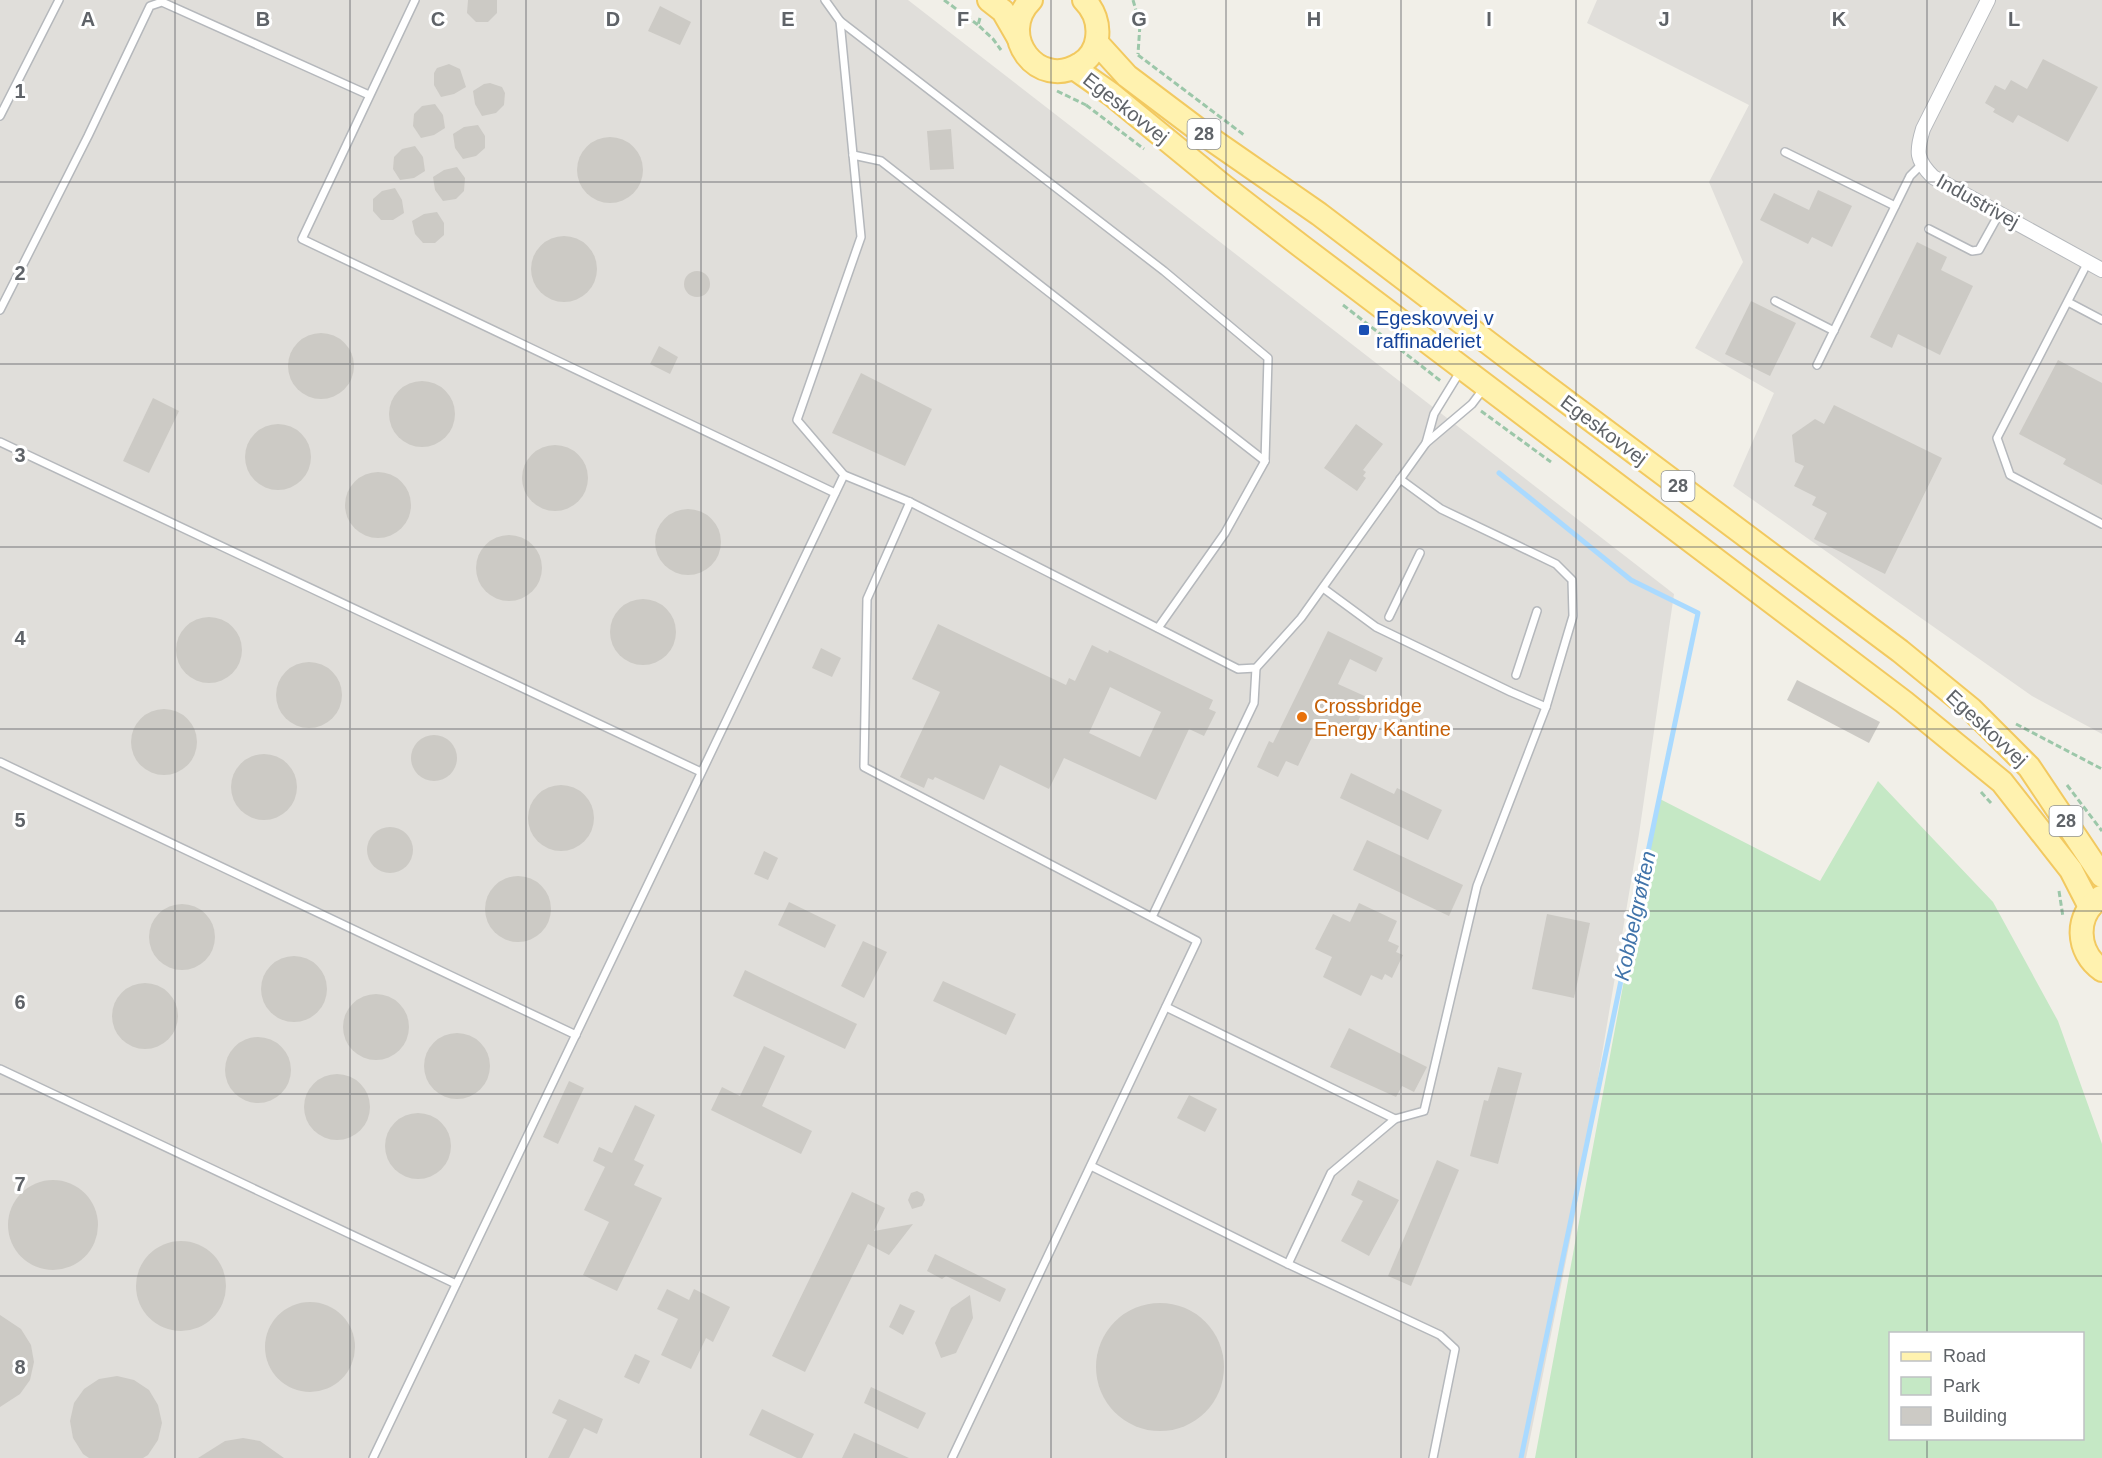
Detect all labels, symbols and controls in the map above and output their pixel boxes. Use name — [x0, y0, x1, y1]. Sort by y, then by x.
text: A — [81, 8, 95, 30]
text: B — [256, 8, 270, 30]
text: C — [431, 8, 445, 30]
text: D — [606, 8, 620, 30]
text: E — [781, 8, 795, 30]
text: F — [957, 8, 969, 30]
text: G — [1131, 8, 1147, 30]
text: H — [1307, 8, 1321, 30]
text: I — [1486, 8, 1492, 30]
text: J — [1658, 8, 1670, 30]
text: K — [1832, 8, 1847, 30]
text: L — [2008, 8, 2020, 30]
street label: Egeskovvej — [1079, 68, 1173, 148]
text: 1 — [14, 80, 26, 102]
road number: 28 — [1188, 119, 1220, 149]
street label: Industrivej — [1933, 169, 2023, 233]
text: 2 — [14, 262, 26, 284]
place label: Egeskovvej v raffinaderiet — [1376, 307, 1494, 352]
marker: Egeskovvej v raffinaderiet — [1357, 323, 1371, 337]
street label: Egeskovvej — [1557, 390, 1651, 470]
text: 3 — [14, 444, 26, 466]
road number: 28 — [1662, 471, 1694, 501]
text: 4 — [14, 627, 26, 649]
street label: Egeskovvej — [1942, 685, 2032, 771]
place label: Crossbridge Energy Kantine — [1314, 695, 1451, 740]
marker: Crossbridge Energy Kantine — [1295, 710, 1309, 724]
road number: 28 — [2050, 806, 2082, 836]
text: 5 — [14, 809, 26, 831]
water label: Kobbelgrøften — [1610, 849, 1659, 983]
text: 6 — [14, 991, 26, 1013]
text: 7 — [14, 1173, 26, 1195]
legend — [1889, 1332, 2084, 1440]
text: Road — [1943, 1346, 1986, 1366]
text: 8 — [14, 1356, 26, 1378]
text: Park — [1943, 1376, 1981, 1396]
text: Building — [1943, 1406, 2007, 1426]

